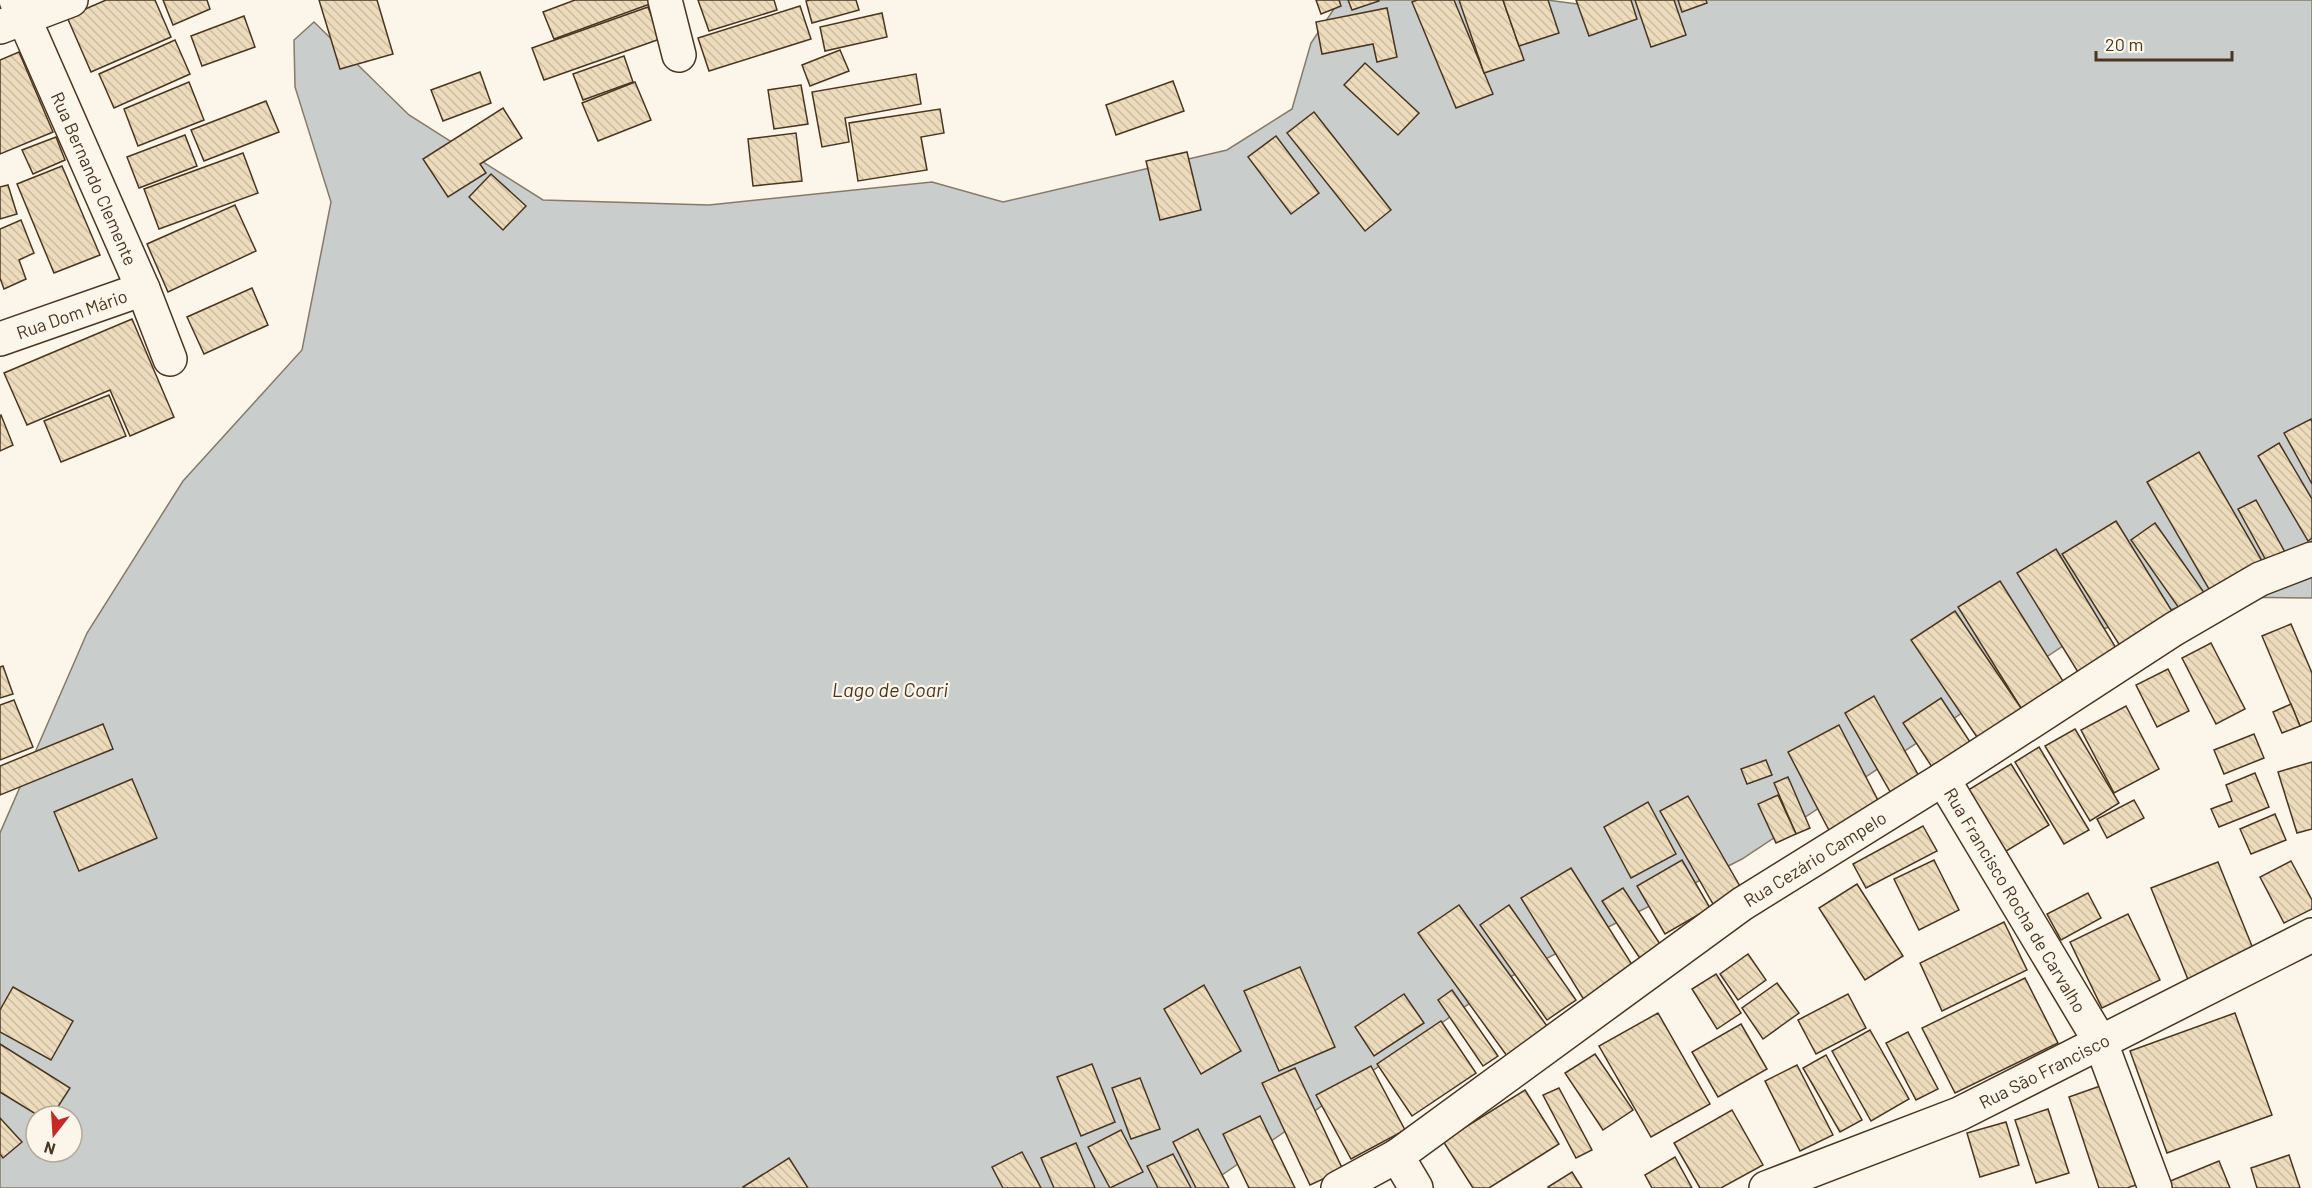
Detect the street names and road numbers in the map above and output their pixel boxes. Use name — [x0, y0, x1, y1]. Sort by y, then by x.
street label: Rua Bernando Clemente — [47, 88, 142, 269]
street label: Rua Dom Mário — [13, 284, 130, 343]
street label: Rua Francisco Rocha de Carvalho — [1940, 784, 2091, 1016]
street label: Rua Cezário Campelo — [1739, 806, 1890, 911]
street label: Rua São Francisco — [1975, 1029, 2113, 1113]

